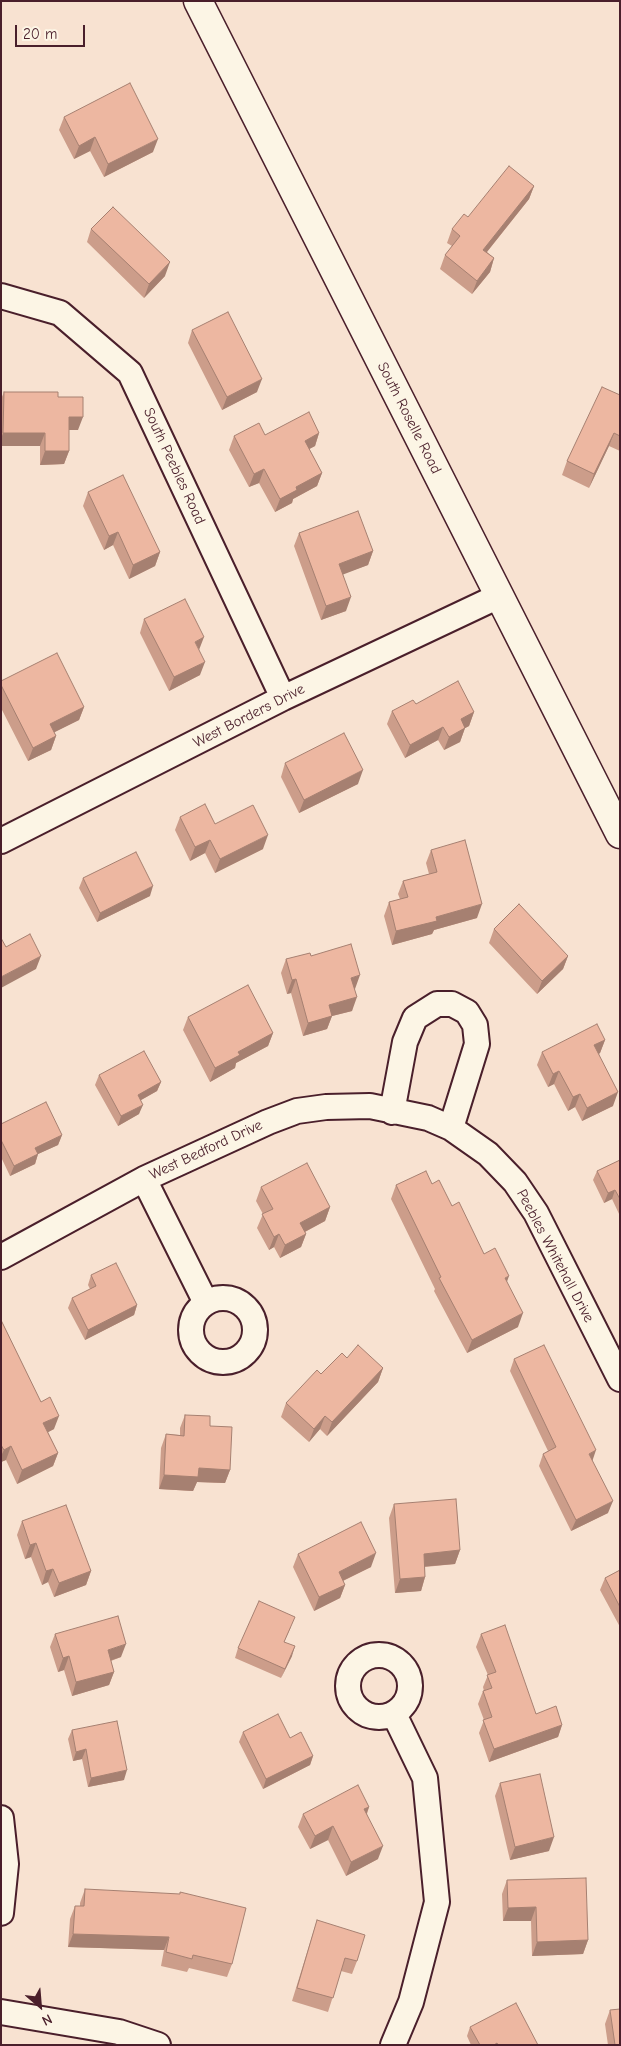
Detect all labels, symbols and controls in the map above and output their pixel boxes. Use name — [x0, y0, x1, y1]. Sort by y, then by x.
scale bar — [18, 15, 88, 47]
text: 20 m — [23, 25, 57, 43]
street label: South Roselle Road — [373, 359, 445, 477]
street label: South Peebles Road — [139, 405, 209, 527]
street label: West Borders Drive — [190, 680, 308, 752]
street label: West Bedford Drive — [147, 1116, 265, 1184]
street label: Peebles Whitehall Drive — [512, 1186, 598, 1326]
north arrow — [15, 1981, 65, 2031]
text: N — [39, 2010, 55, 2029]

